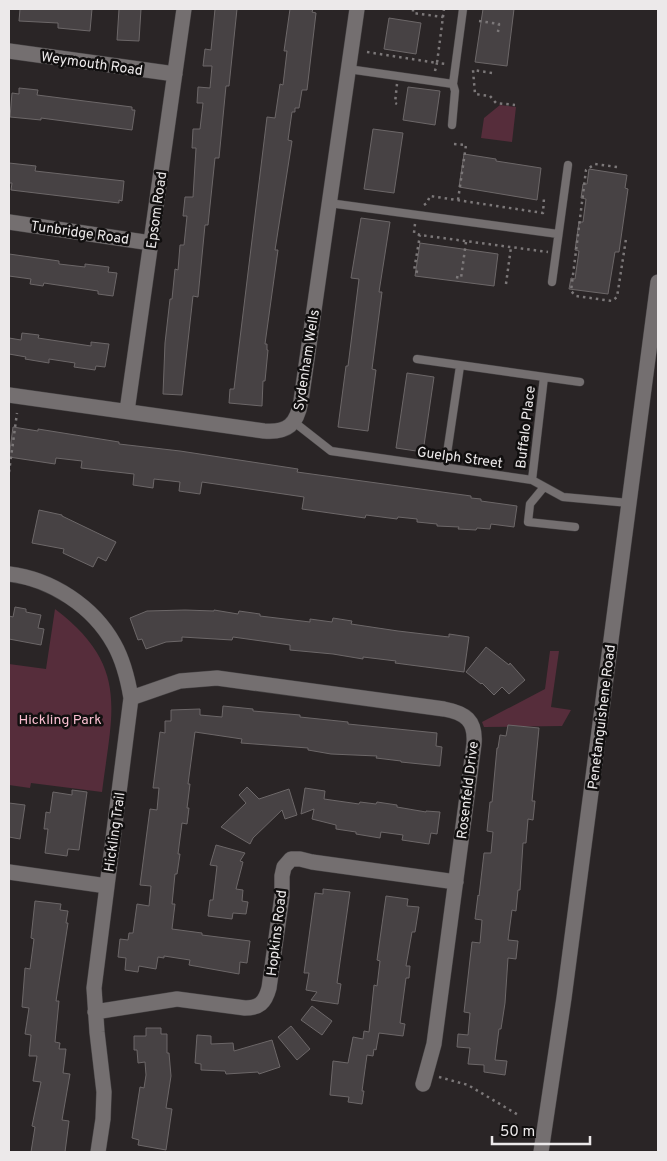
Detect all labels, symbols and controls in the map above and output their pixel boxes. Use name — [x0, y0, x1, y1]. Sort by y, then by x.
street label: Weymouth Road — [40, 49, 144, 80]
street label: Epsom Road — [144, 170, 171, 250]
street label: Tunbridge Road — [30, 218, 130, 249]
street label: Sydenham Wells — [291, 308, 324, 412]
street label: Buffalo Place — [513, 385, 540, 470]
street label: Guelph Street — [416, 444, 504, 473]
street label: Penetanguishene Road — [585, 644, 620, 791]
park label: Hickling Park — [18, 712, 102, 729]
street label: Rosenfeld Drive — [454, 740, 483, 840]
street label: Hickling Trail — [101, 791, 129, 873]
street label: Hopkins Road — [264, 889, 291, 977]
scale bar — [492, 1114, 590, 1146]
text: 50 m — [500, 1123, 535, 1142]

